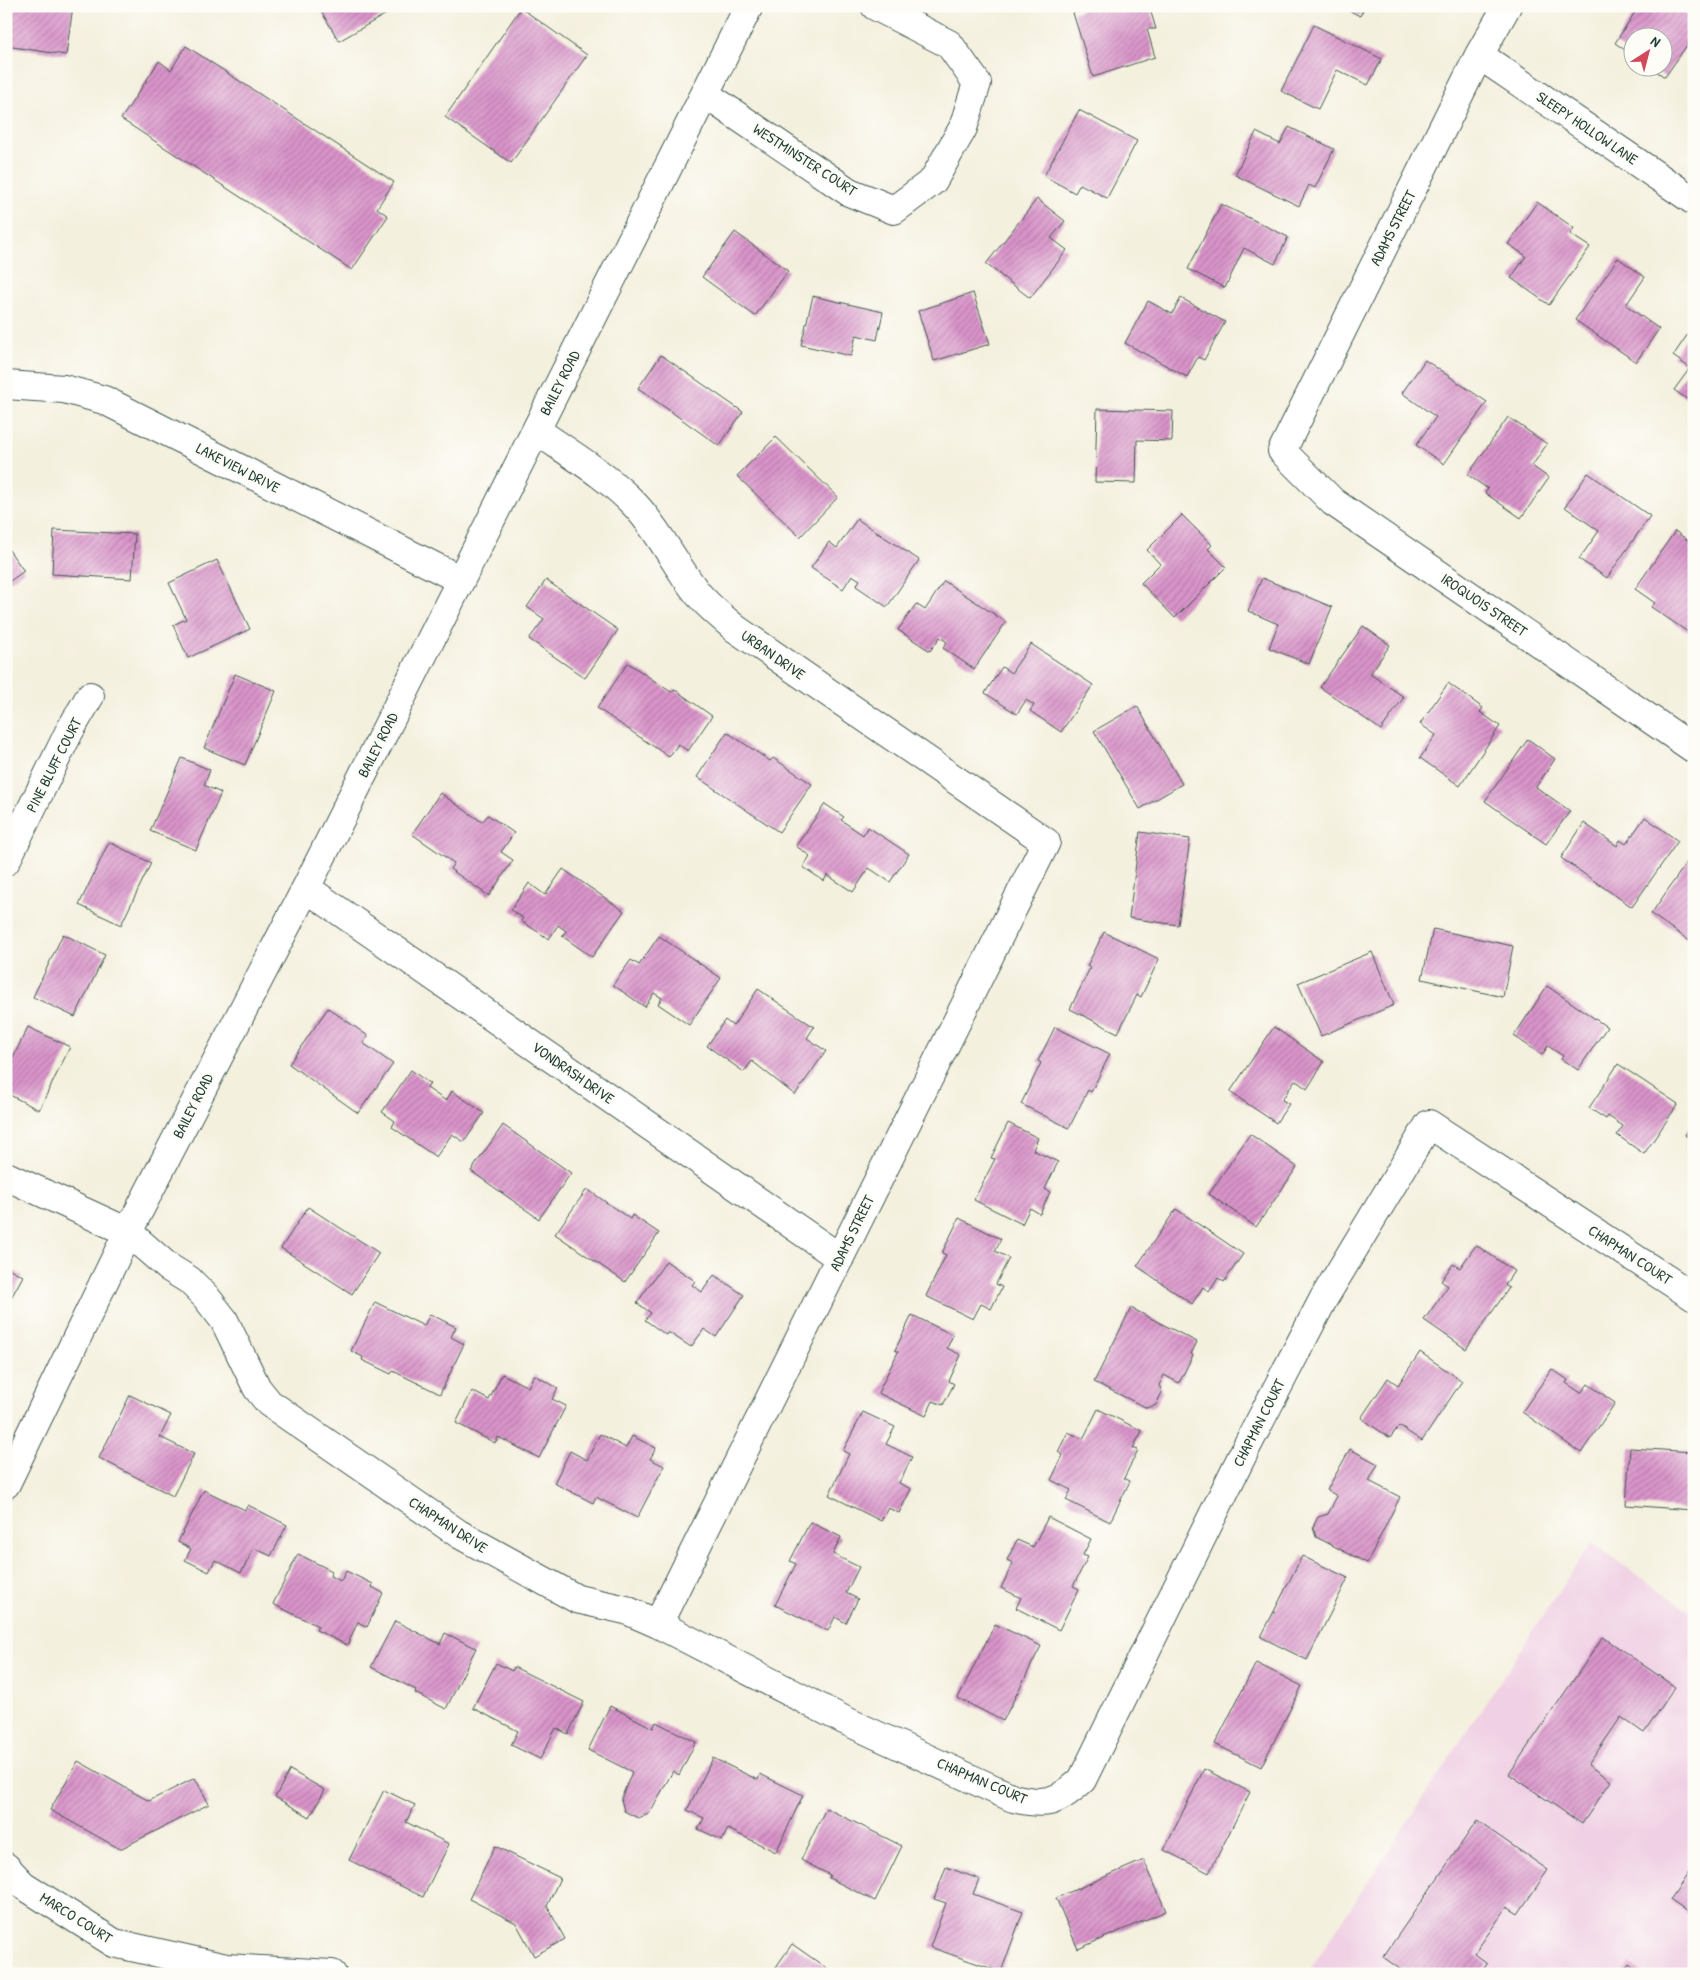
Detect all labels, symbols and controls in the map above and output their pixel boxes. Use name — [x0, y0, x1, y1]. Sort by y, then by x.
north arrow — [1622, 28, 1672, 78]
text: N — [1647, 31, 1665, 51]
street label: SLEEPY HOLLOW LANE — [1532, 86, 1642, 170]
street label: WESTMINSTER COURT — [749, 118, 862, 201]
street label: ADAMS STREET — [1365, 186, 1421, 269]
street label: BAILEY ROAD — [534, 346, 585, 419]
street label: LAKEVIEW DRIVE — [193, 438, 284, 498]
street label: IROQUOIS STREET — [1437, 568, 1532, 642]
street label: URBAN DRIVE — [737, 625, 810, 685]
street label: BAILEY ROAD — [352, 708, 403, 781]
street label: PINE BLUFF COURT — [21, 713, 87, 816]
street label: VONDRASH DRIVE — [528, 1036, 619, 1109]
street label: BAILEY ROAD — [167, 1069, 218, 1142]
street label: ADAMS STREET — [824, 1190, 879, 1274]
street label: CHAPMAN COURT — [1584, 1220, 1677, 1290]
street label: CHAPMAN COURT — [1227, 1374, 1290, 1470]
street label: CHAPMAN DRIVE — [405, 1491, 492, 1558]
street label: CHAPMAN COURT — [934, 1752, 1031, 1809]
street label: MARCO COURT — [36, 1887, 117, 1949]

